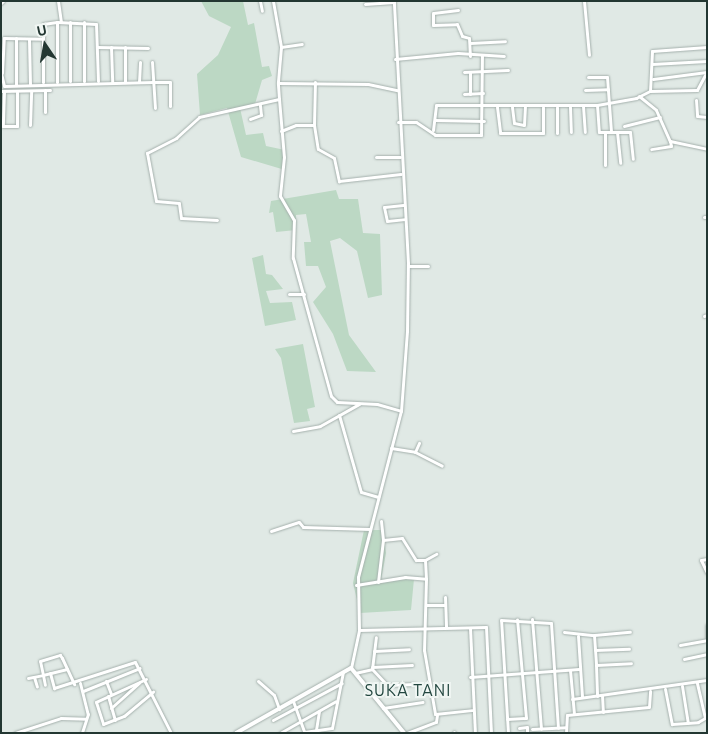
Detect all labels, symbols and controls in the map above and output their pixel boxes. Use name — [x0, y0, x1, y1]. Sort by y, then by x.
north arrow — [20, 20, 70, 70]
text: U — [35, 21, 48, 39]
district label: SUKA TANI — [364, 680, 452, 700]

